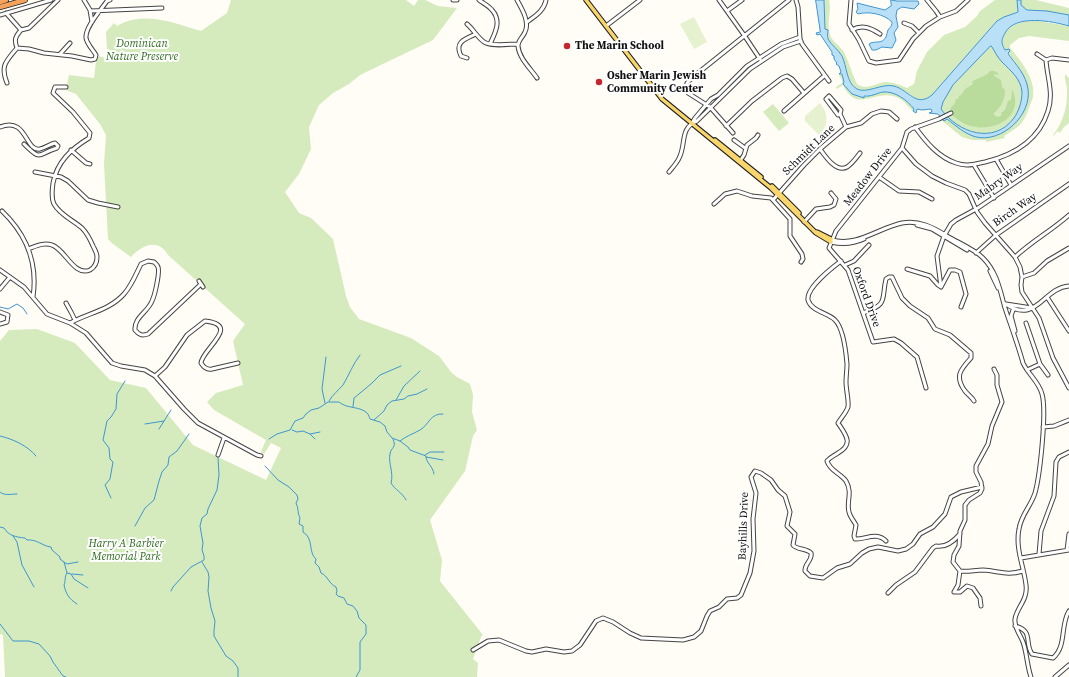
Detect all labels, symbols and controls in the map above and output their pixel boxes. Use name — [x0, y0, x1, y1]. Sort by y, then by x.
park label: Dominican Nature Preserve — [106, 37, 178, 63]
place label: The Marin School — [575, 39, 664, 53]
marker: The Marin School — [562, 41, 572, 51]
place label: Osher Marin Jewish Community Center — [607, 69, 706, 95]
marker: Osher Marin Jewish Community Center — [594, 77, 604, 87]
street label: Schmidt Lane — [780, 122, 838, 178]
street label: Meadow Drive — [841, 145, 895, 209]
street label: Mabry Way — [972, 161, 1026, 203]
street label: Birch Way — [991, 190, 1039, 230]
street label: Oxford Drive — [849, 265, 883, 329]
street label: Bayhills Drive — [736, 492, 752, 560]
park label: Harry A Barbier Memorial Park — [88, 537, 164, 563]

